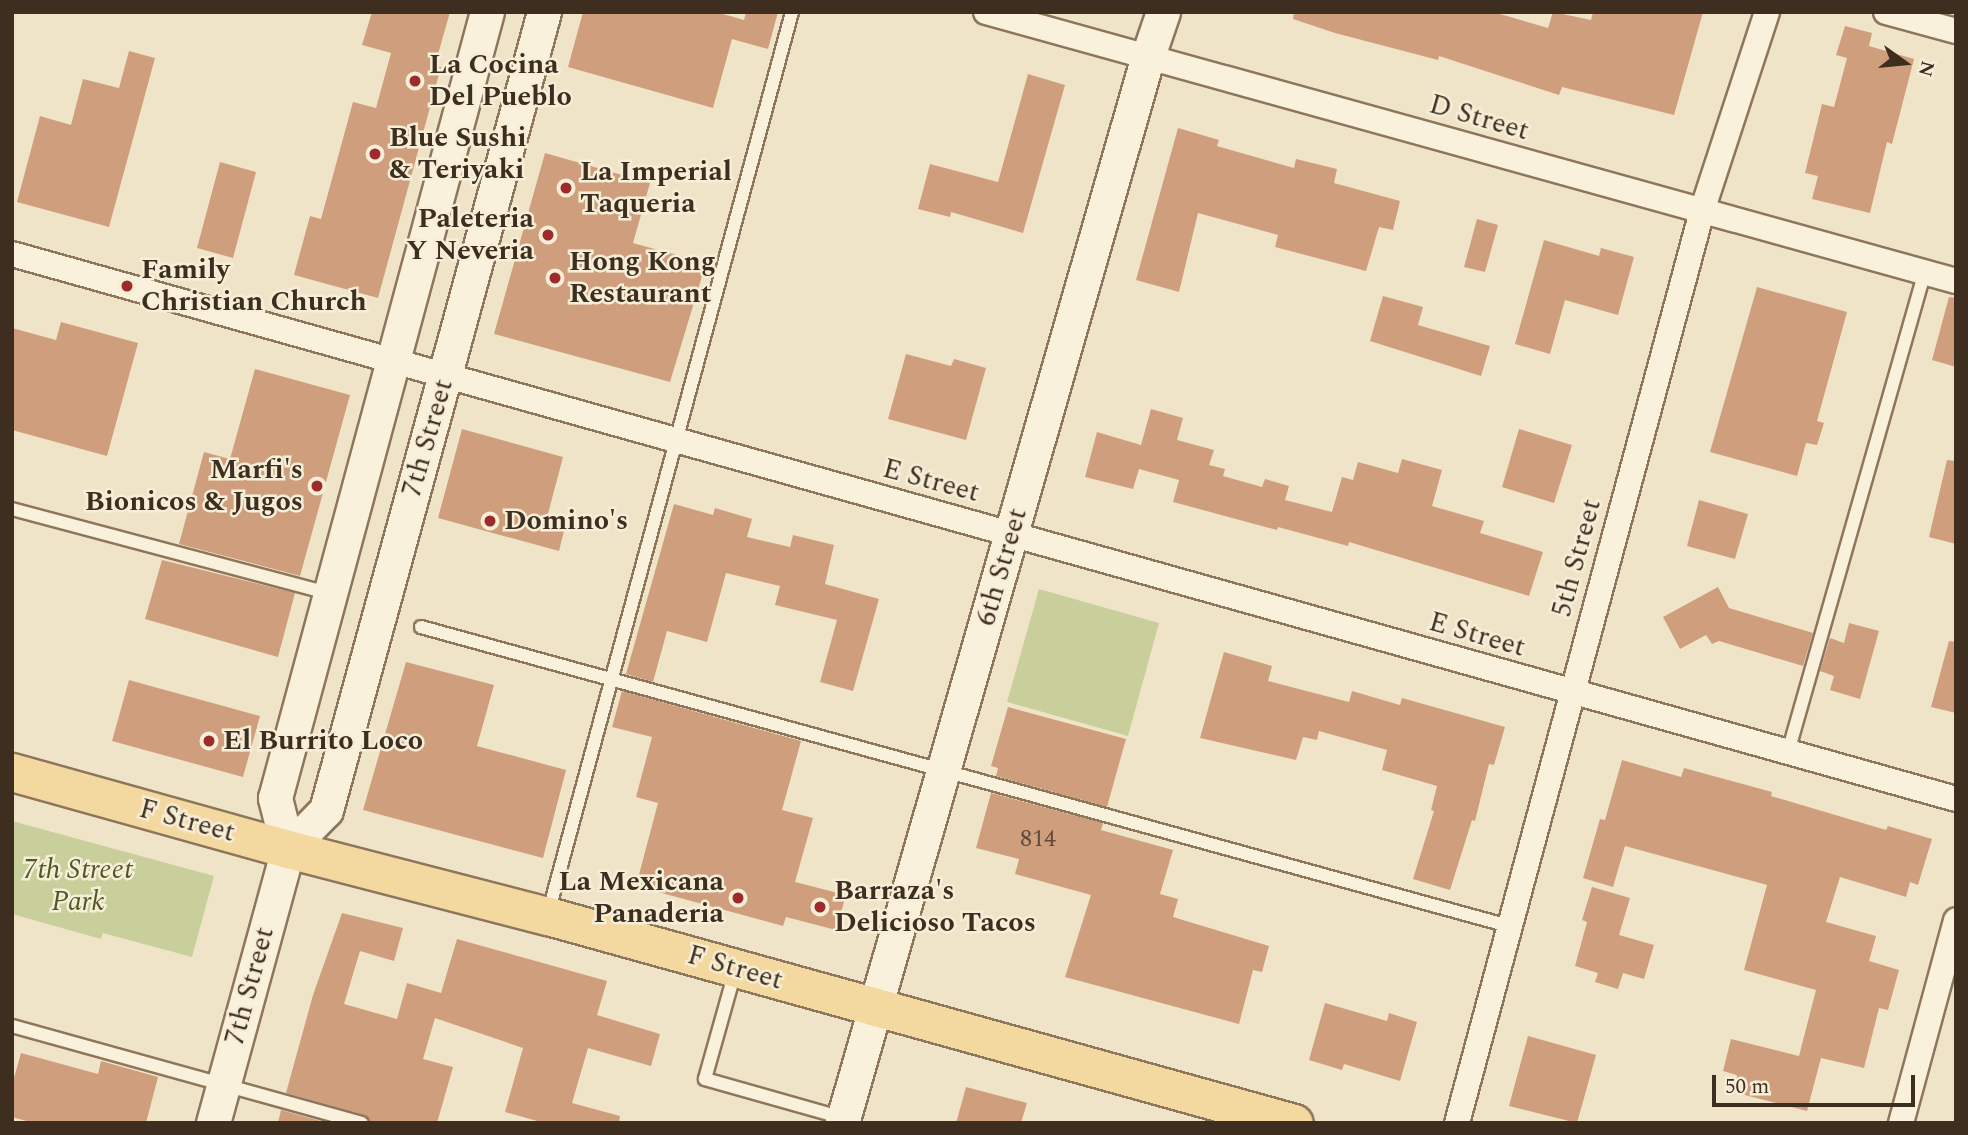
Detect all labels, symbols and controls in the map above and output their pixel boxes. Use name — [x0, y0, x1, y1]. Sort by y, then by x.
north arrow — [1870, 28, 1940, 98]
place label: La Cocina Del Pueblo — [429, 48, 572, 114]
text: N — [1910, 57, 1942, 80]
marker: La Cocina Del Pueblo — [407, 73, 423, 89]
street label: D Street — [1425, 88, 1533, 148]
place label: Blue Sushi & Teriyaki — [389, 121, 527, 187]
marker: Blue Sushi & Teriyaki — [367, 146, 383, 162]
place label: La Imperial Taqueria — [580, 155, 732, 221]
marker: La Imperial Taqueria — [558, 180, 574, 196]
place label: Paleteria Y Neveria — [406, 202, 534, 268]
marker: Paleteria Y Neveria — [540, 227, 556, 243]
place label: Hong Kong Restaurant — [569, 245, 716, 311]
place label: Family Christian Church — [141, 253, 367, 319]
marker: Hong Kong Restaurant — [547, 270, 563, 286]
marker: Family Christian Church — [119, 278, 135, 294]
street label: 7th Street — [395, 375, 461, 501]
street label: E Street — [879, 452, 983, 510]
place label: Marfi's Bionicos & Jugos — [85, 453, 303, 519]
marker: Marfi's Bionicos & Jugos — [309, 478, 325, 494]
street label: 5th Street — [1545, 495, 1609, 621]
place label: Domino's — [504, 504, 628, 538]
street label: 6th Street — [969, 504, 1035, 630]
marker: Domino's — [482, 513, 498, 529]
street label: E Street — [1425, 605, 1529, 665]
place label: El Burrito Loco — [223, 724, 423, 758]
marker: El Burrito Loco — [201, 733, 217, 749]
street label: F Street — [135, 792, 239, 850]
house number: 814 — [1020, 826, 1056, 854]
park label: 7th Street Park — [23, 853, 133, 919]
place label: La Mexicana Panaderia — [559, 865, 724, 931]
place label: Barraza's Delicioso Tacos — [834, 874, 1036, 940]
marker: La Mexicana Panaderia — [730, 890, 746, 906]
marker: Barraza's Delicioso Tacos — [812, 899, 828, 915]
street label: 7th Street — [218, 923, 282, 1049]
street label: F Street — [683, 938, 787, 998]
scale bar — [1716, 1062, 1919, 1106]
text: 50 m — [1725, 1071, 1769, 1103]

